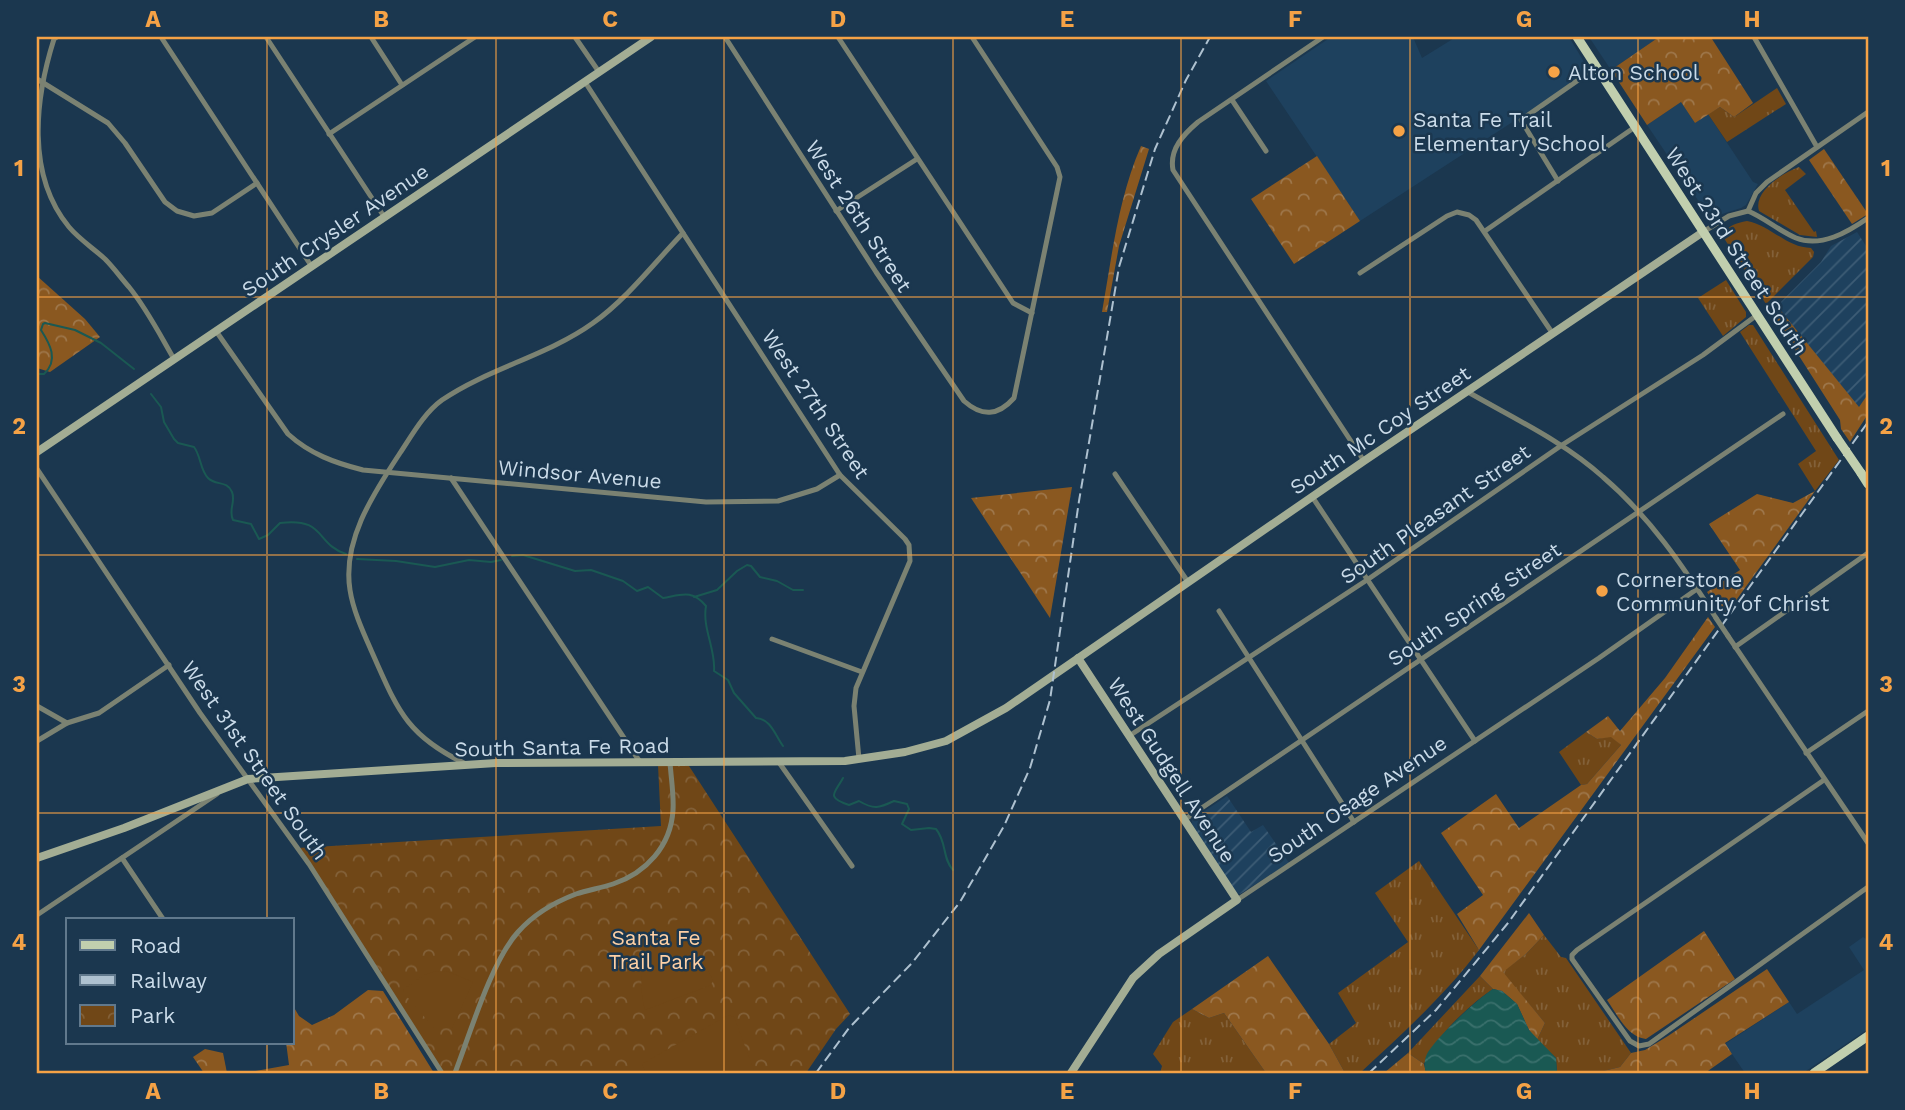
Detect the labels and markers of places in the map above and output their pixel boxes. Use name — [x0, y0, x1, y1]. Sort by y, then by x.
place label: Alton School — [1568, 60, 1700, 85]
marker: Alton School — [1546, 64, 1562, 80]
place label: Santa Fe Trail Elementary School — [1413, 107, 1607, 156]
marker: Santa Fe Trail Elementary School — [1391, 123, 1407, 139]
place label: Cornerstone Community of Christ — [1616, 567, 1829, 616]
marker: Cornerstone Community of Christ — [1594, 583, 1610, 599]

